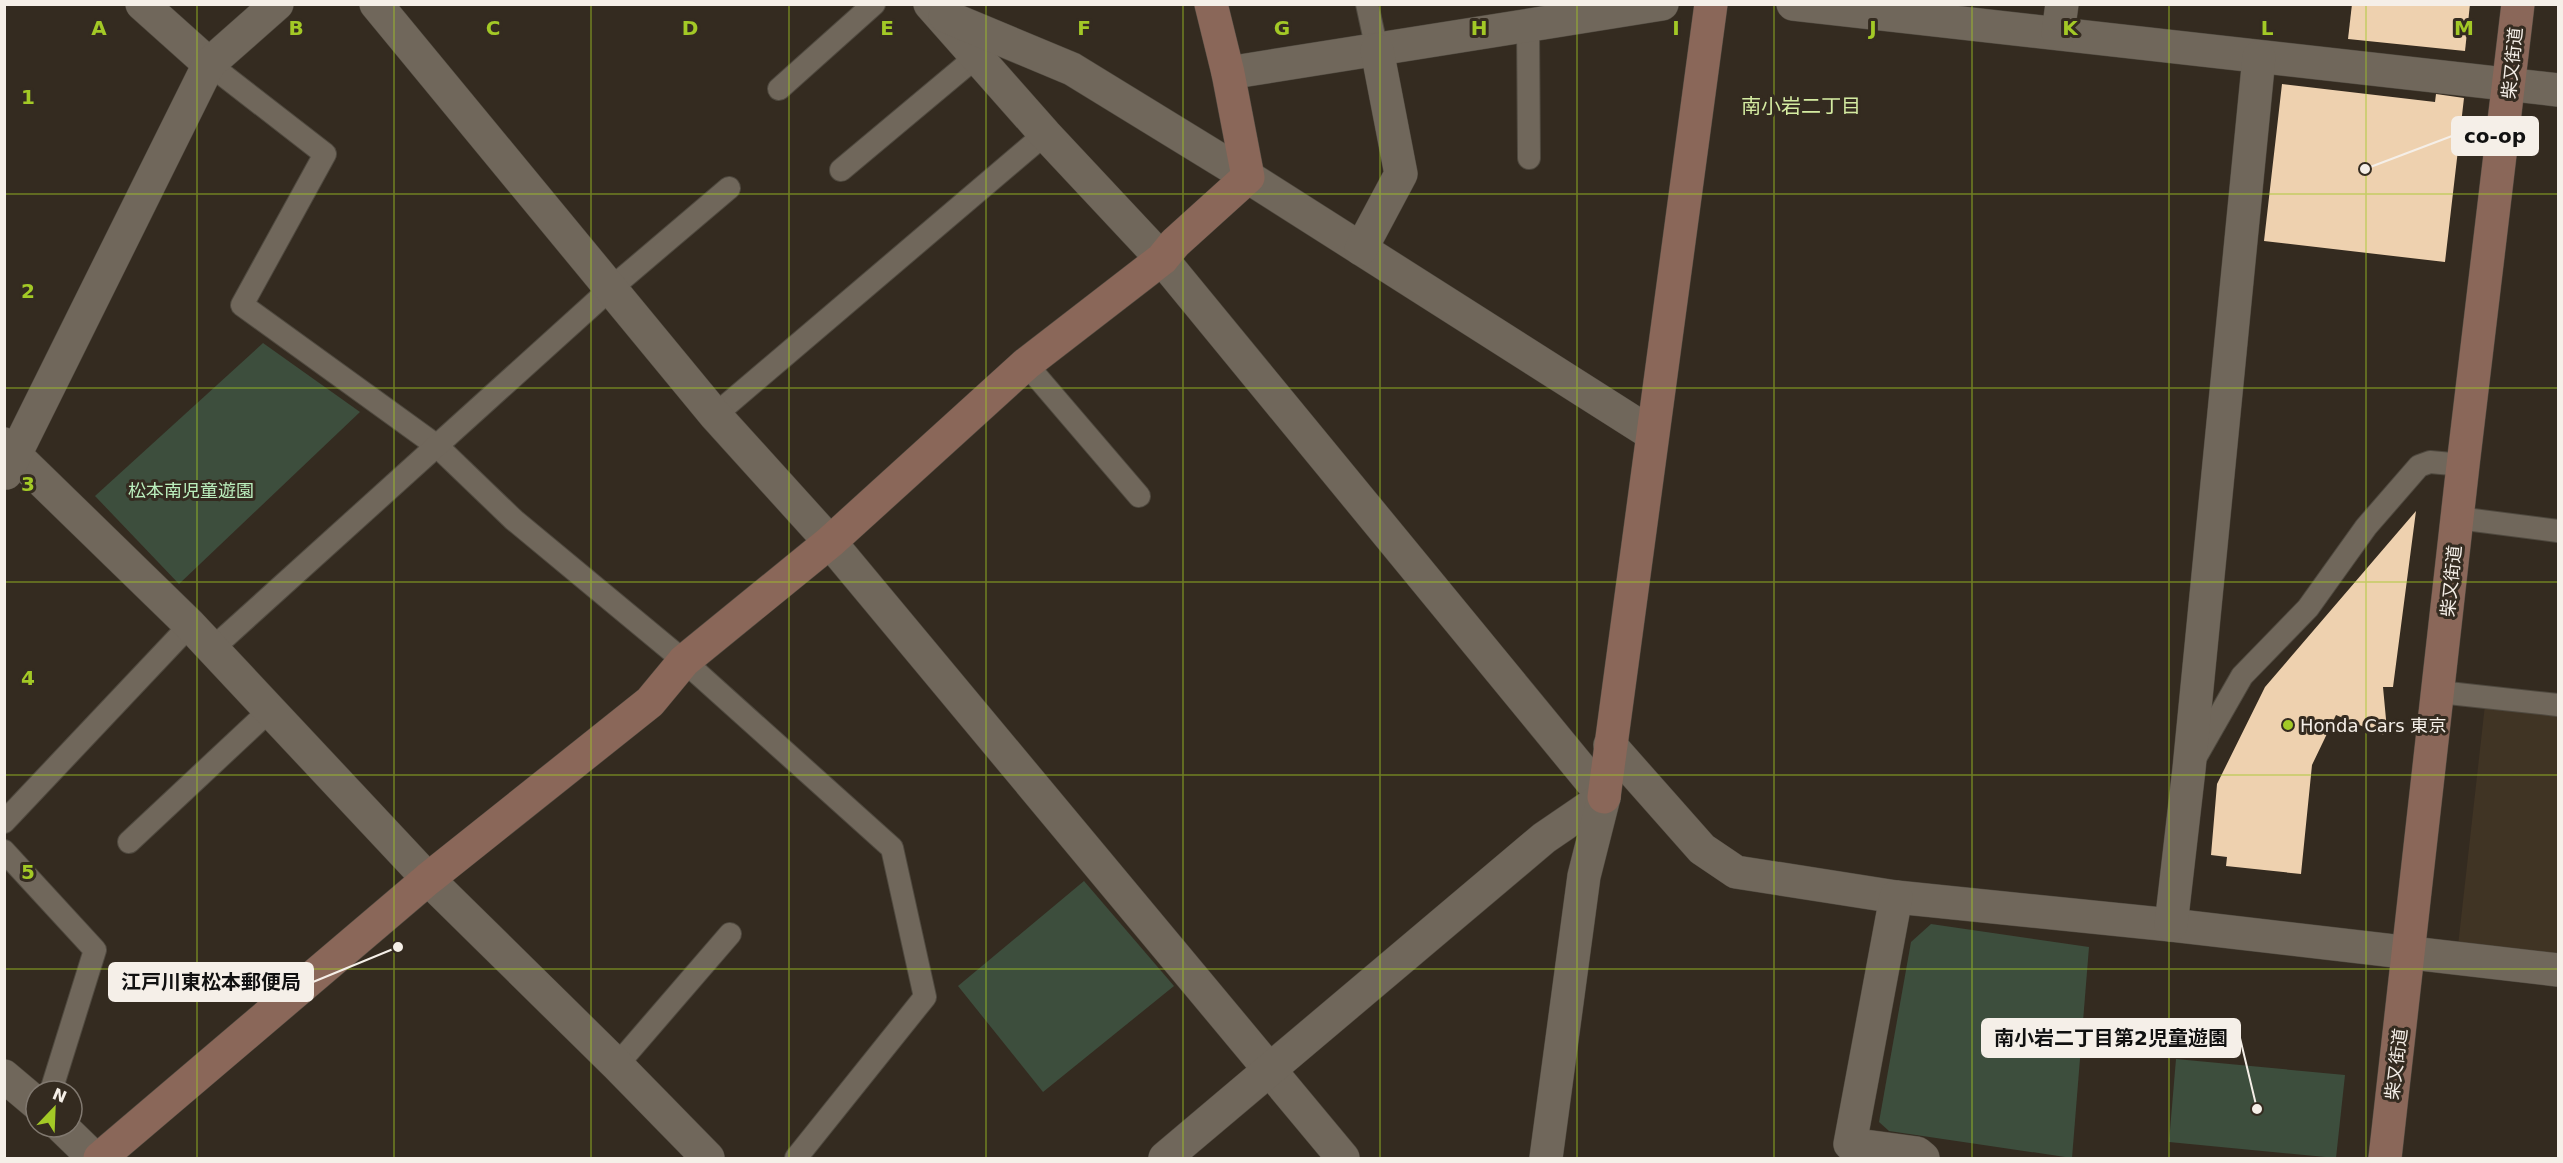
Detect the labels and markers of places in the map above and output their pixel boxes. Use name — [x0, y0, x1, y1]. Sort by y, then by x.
callout: co-op — [2452, 117, 2538, 155]
place label: Honda Cars 東京 — [2300, 715, 2446, 736]
marker: Honda Cars 東京 — [2281, 718, 2295, 732]
callout: 江戸川東松本郵便局 — [109, 963, 313, 1001]
callout: 南小岩二丁目第2児童遊園 — [1982, 1019, 2240, 1057]

